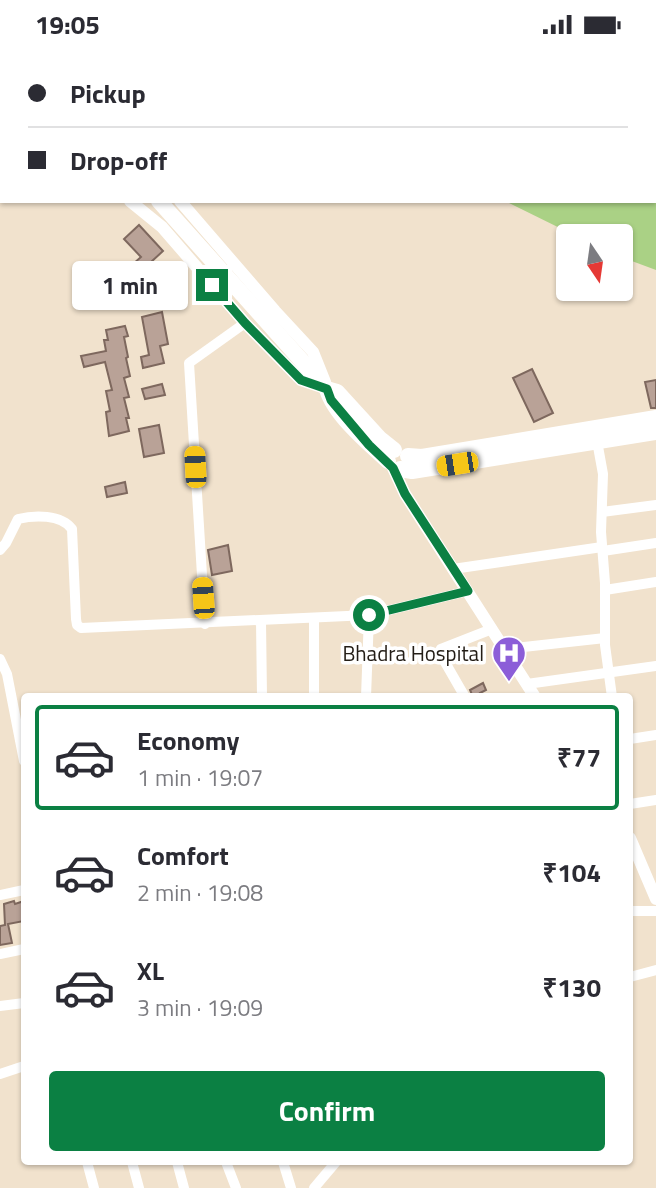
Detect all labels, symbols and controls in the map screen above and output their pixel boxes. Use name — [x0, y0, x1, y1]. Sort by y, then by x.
text: 19:05 — [35, 5, 100, 44]
text: Pickup — [70, 74, 146, 113]
text: Drop-off — [70, 141, 167, 180]
north arrow — [556, 224, 634, 301]
map controls — [556, 224, 633, 301]
callout: 1 min — [72, 261, 188, 309]
text: 1 min — [102, 268, 158, 303]
route end — [196, 269, 228, 301]
car — [184, 445, 207, 489]
car — [435, 450, 480, 478]
car — [192, 576, 215, 620]
route start — [353, 599, 385, 631]
hospital icon: Bhadra Hospital — [490, 634, 528, 683]
place label: Bhadra Hospital — [342, 637, 484, 669]
text: Economy — [137, 721, 239, 760]
icon: car — [53, 726, 116, 789]
text: ₹77 — [557, 738, 601, 777]
text: 1 min · 19:07 — [137, 760, 263, 795]
text: Comfort — [137, 836, 229, 875]
icon: car — [53, 841, 116, 904]
text: ₹104 — [542, 853, 601, 892]
text: 2 min · 19:08 — [137, 875, 263, 910]
text: XL — [137, 951, 164, 990]
icon: car — [53, 956, 116, 1019]
text: ₹130 — [542, 968, 601, 1007]
text: 3 min · 19:09 — [137, 990, 263, 1025]
button: Confirm — [49, 1071, 605, 1151]

